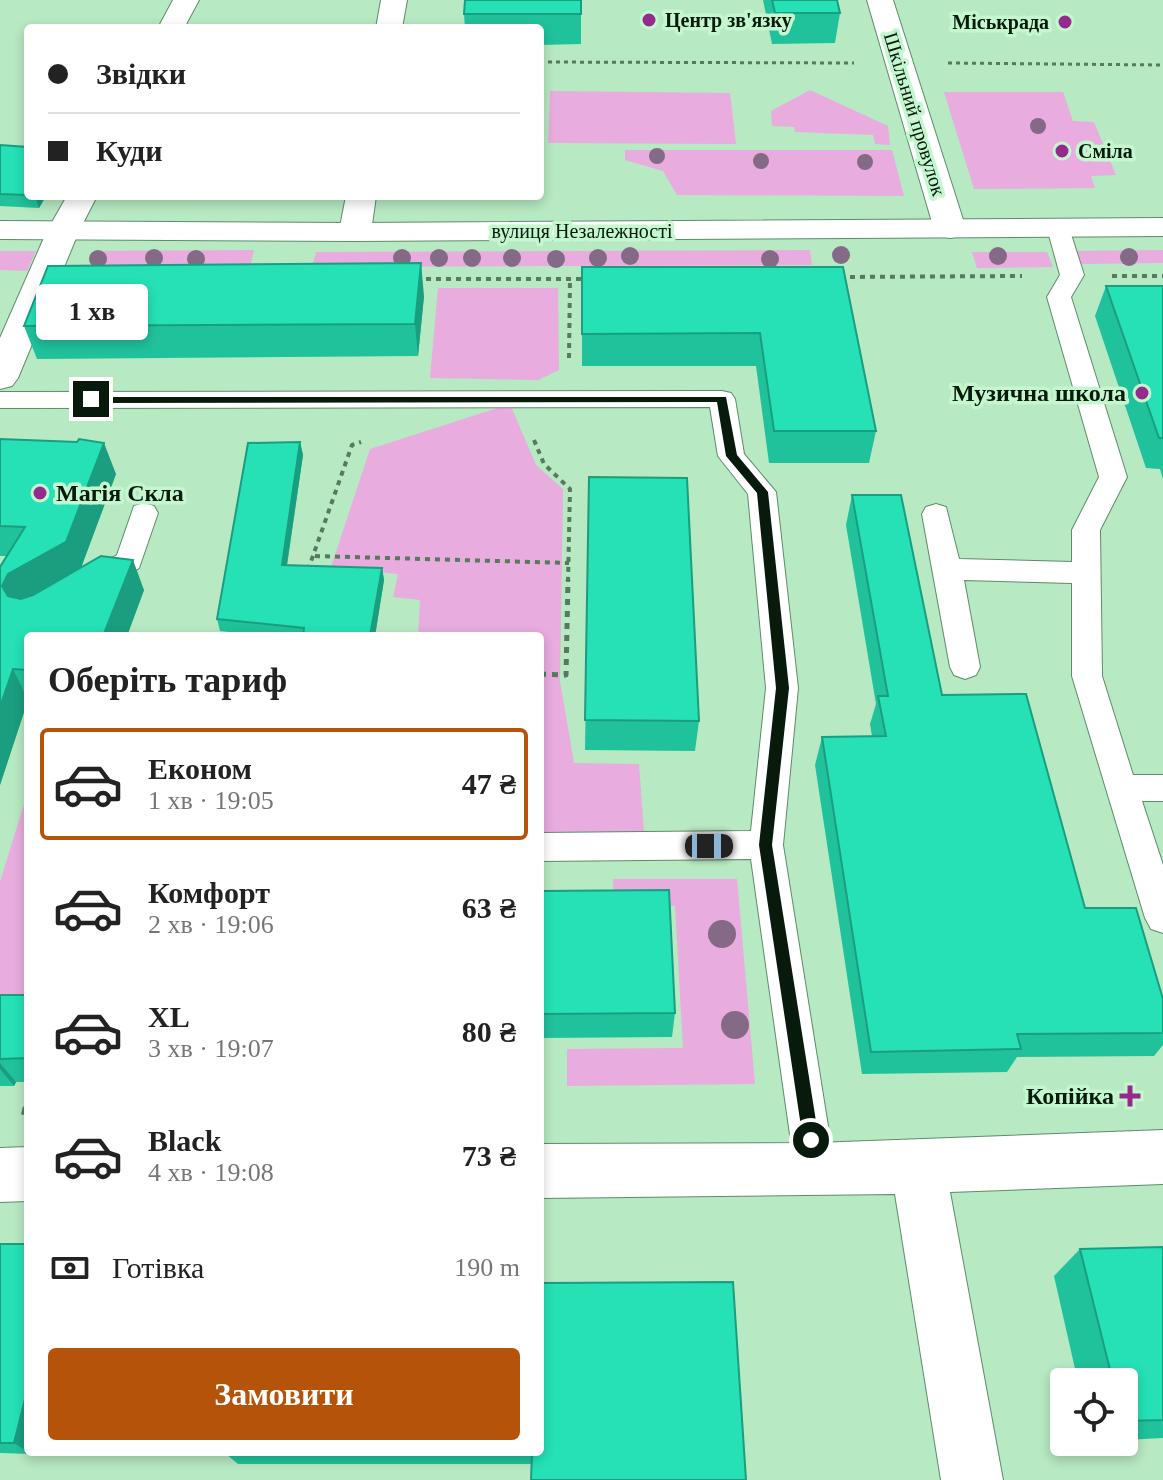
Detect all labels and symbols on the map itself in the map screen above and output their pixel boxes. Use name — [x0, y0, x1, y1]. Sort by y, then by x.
place label: Центр зв'язку — [665, 9, 792, 32]
marker: Центр зв'язку — [640, 11, 658, 29]
place label: Міськрада — [952, 11, 1049, 34]
marker: Міськрада — [1056, 13, 1074, 31]
street label: Шкільний провулок — [879, 30, 950, 199]
place label: Сміла — [1078, 140, 1133, 162]
marker: Сміла — [1053, 142, 1071, 160]
street label: вулиця Незалежності — [491, 220, 673, 243]
callout: 1 хв — [35, 283, 147, 339]
place label: Музична школа — [952, 380, 1126, 406]
route end — [73, 381, 109, 417]
marker: Музична школа — [1133, 384, 1151, 402]
place label: Магія Скла — [56, 480, 184, 506]
marker: Магія Скла — [31, 484, 49, 502]
car — [685, 834, 733, 858]
place label: Копiйка — [1026, 1083, 1114, 1109]
marker: Копiйка — [1121, 1087, 1139, 1105]
route start — [793, 1122, 829, 1158]

